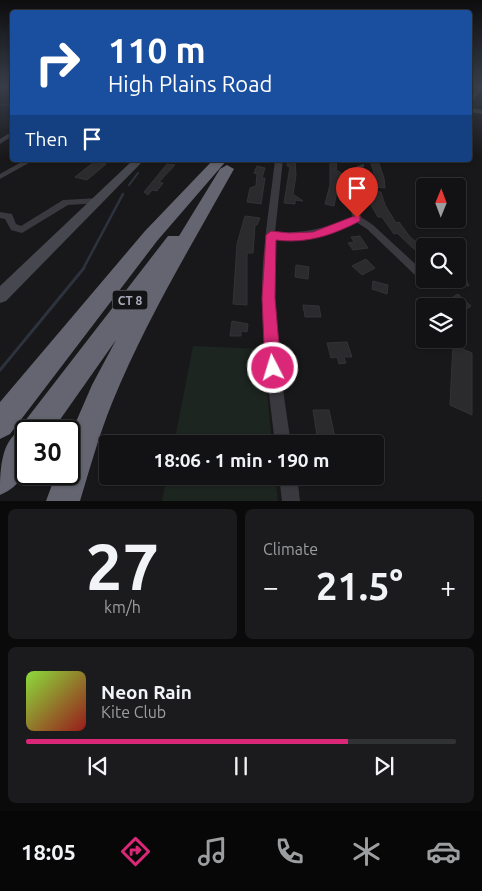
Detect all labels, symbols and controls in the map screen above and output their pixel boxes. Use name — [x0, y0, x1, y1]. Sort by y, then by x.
icon: right — [25, 30, 90, 95]
text: 110 m — [108, 30, 206, 70]
text: High Plains Road — [108, 71, 272, 96]
icon: arrive — [78, 125, 106, 153]
text: Then — [25, 128, 68, 150]
pin — [336, 167, 378, 218]
icon: arrive — [343, 174, 371, 202]
north arrow — [416, 178, 466, 228]
map controls — [416, 178, 466, 348]
button: search — [416, 238, 466, 288]
road number: CT 8 — [112, 290, 148, 310]
button: layers — [416, 298, 466, 348]
position arrow — [246, 341, 298, 393]
speed limit sign: 30 — [15, 420, 80, 485]
text: 18:06 · 1 min · 190 m — [154, 449, 329, 471]
text: 27 — [86, 529, 159, 602]
text: Climate — [263, 540, 318, 558]
text: 21.5° — [316, 565, 403, 607]
text: − — [263, 571, 279, 602]
text: + — [440, 571, 456, 602]
text: km/h — [104, 598, 141, 616]
text: Neon Rain — [101, 681, 192, 703]
text: Kite Club — [101, 703, 166, 721]
icon: previous — [84, 752, 112, 780]
icon: pause — [227, 752, 255, 780]
icon: next — [370, 752, 398, 780]
icon: directions — [118, 834, 153, 869]
icon: music — [195, 834, 230, 869]
icon: phone — [272, 834, 307, 869]
icon: climate — [349, 834, 384, 869]
icon: car — [426, 834, 461, 869]
text: 18:05 — [21, 839, 76, 864]

